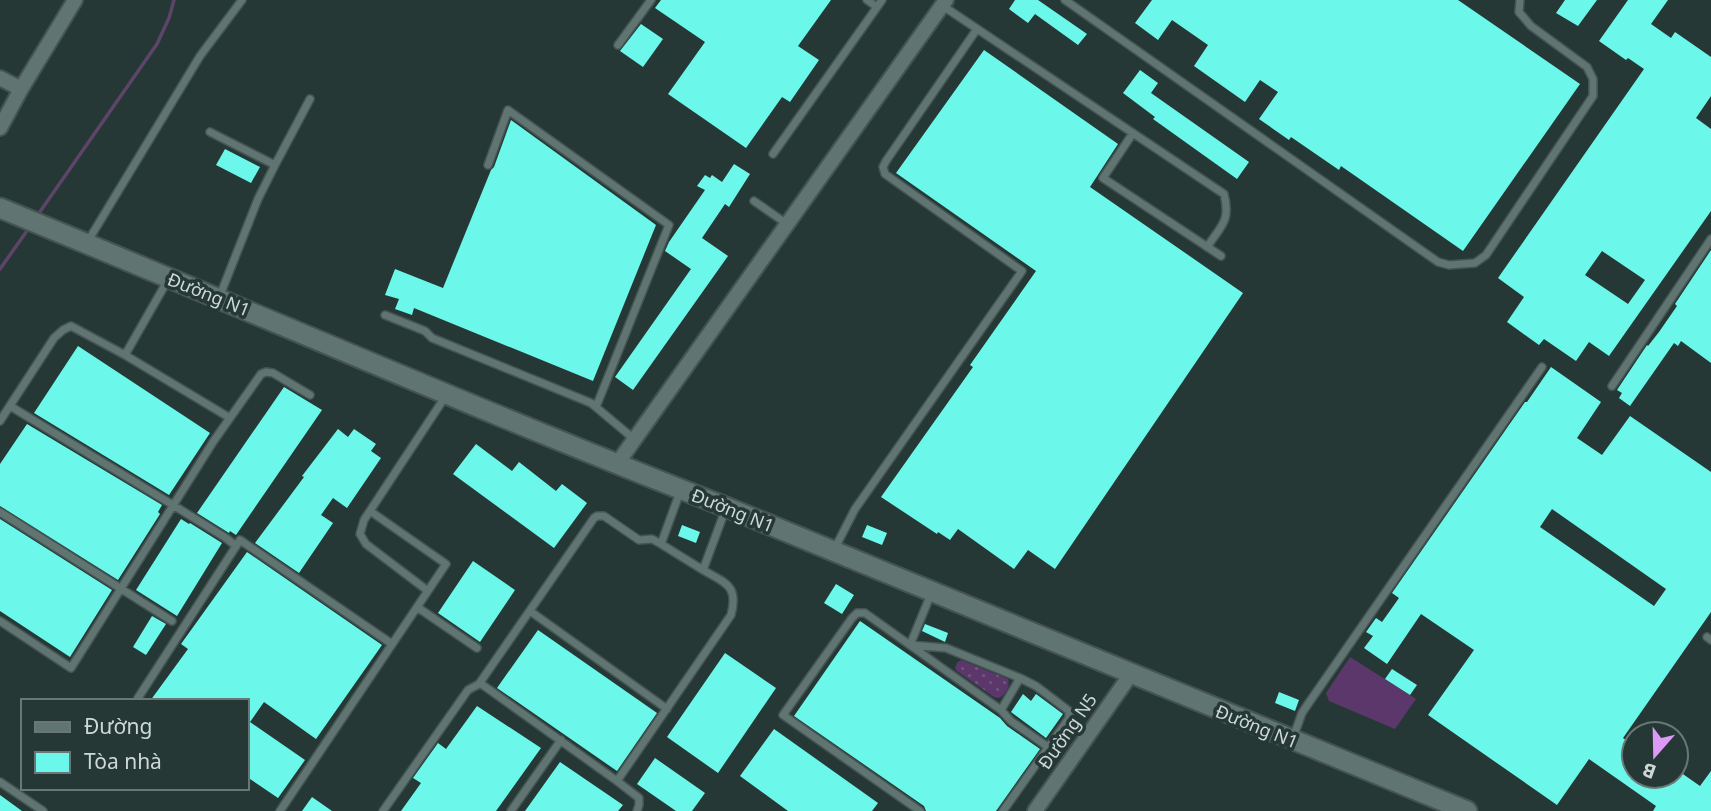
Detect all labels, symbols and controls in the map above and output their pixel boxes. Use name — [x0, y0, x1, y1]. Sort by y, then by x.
street label: Đường N1 — [164, 267, 254, 321]
street label: Đường N1 — [688, 483, 778, 537]
street label: Đường N5 — [1032, 688, 1102, 774]
legend — [21, 699, 248, 790]
street label: Đường N1 — [1212, 699, 1302, 753]
text: Đường — [84, 712, 152, 740]
north arrow — [1620, 720, 1690, 790]
text: Tòa nhà — [84, 747, 162, 775]
text: B — [1639, 757, 1660, 785]

